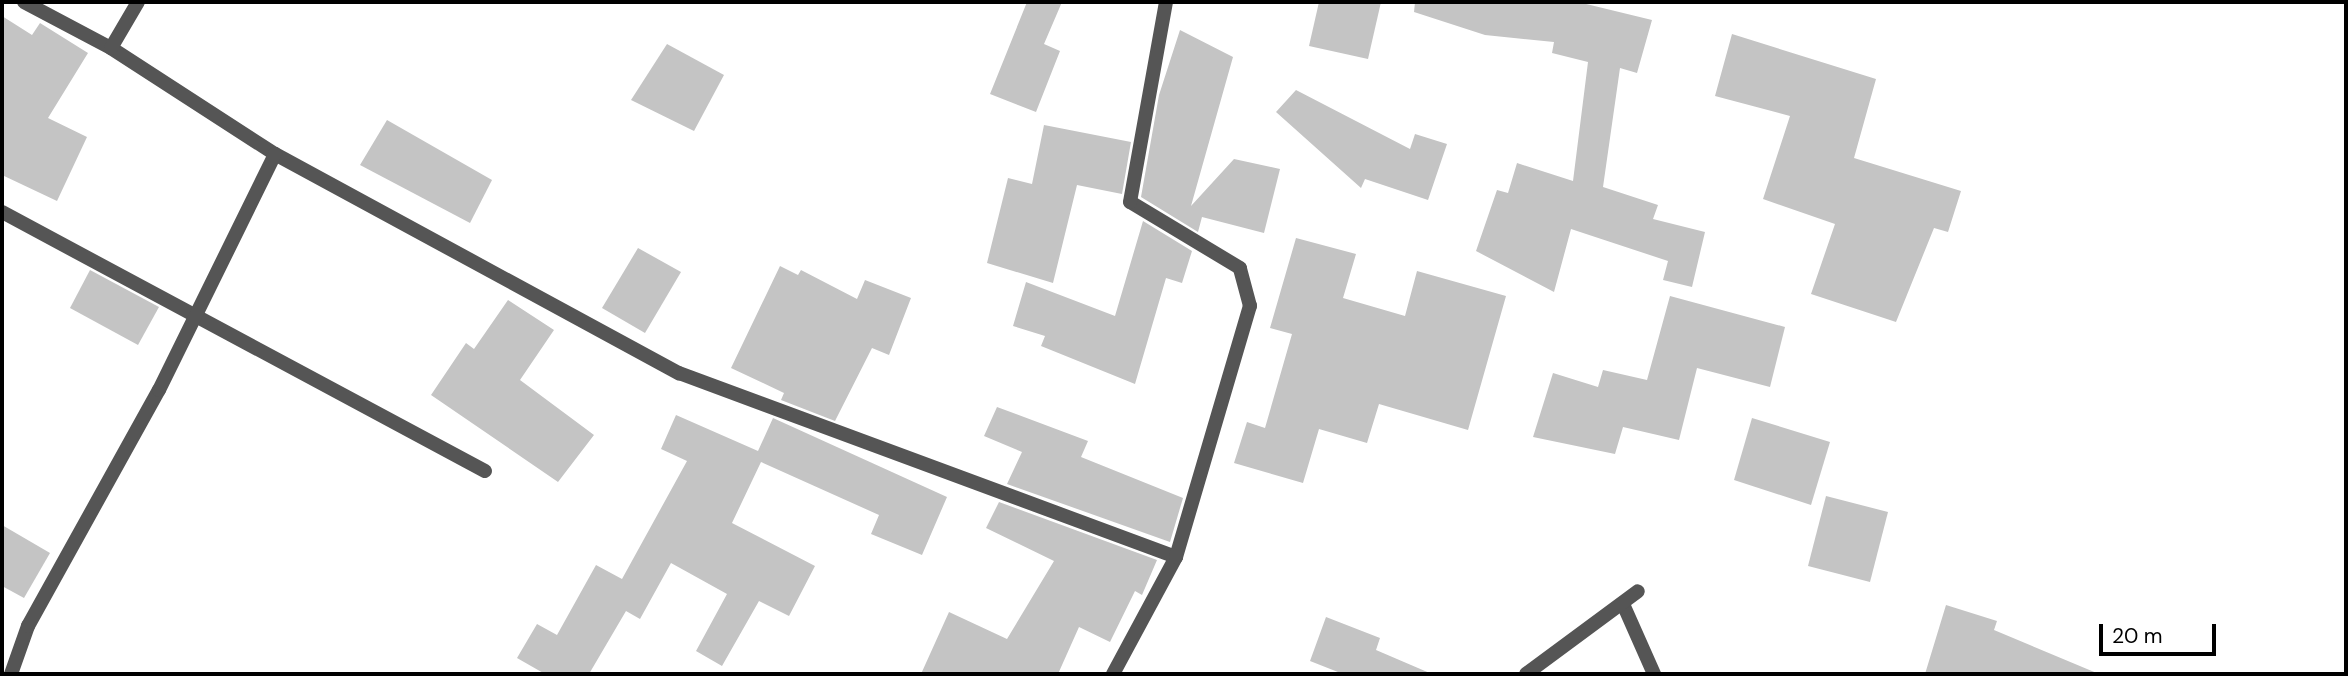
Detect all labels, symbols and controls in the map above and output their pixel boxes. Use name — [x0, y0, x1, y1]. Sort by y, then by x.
scale bar — [2103, 610, 2220, 654]
text: 20 m — [2112, 622, 2163, 650]

